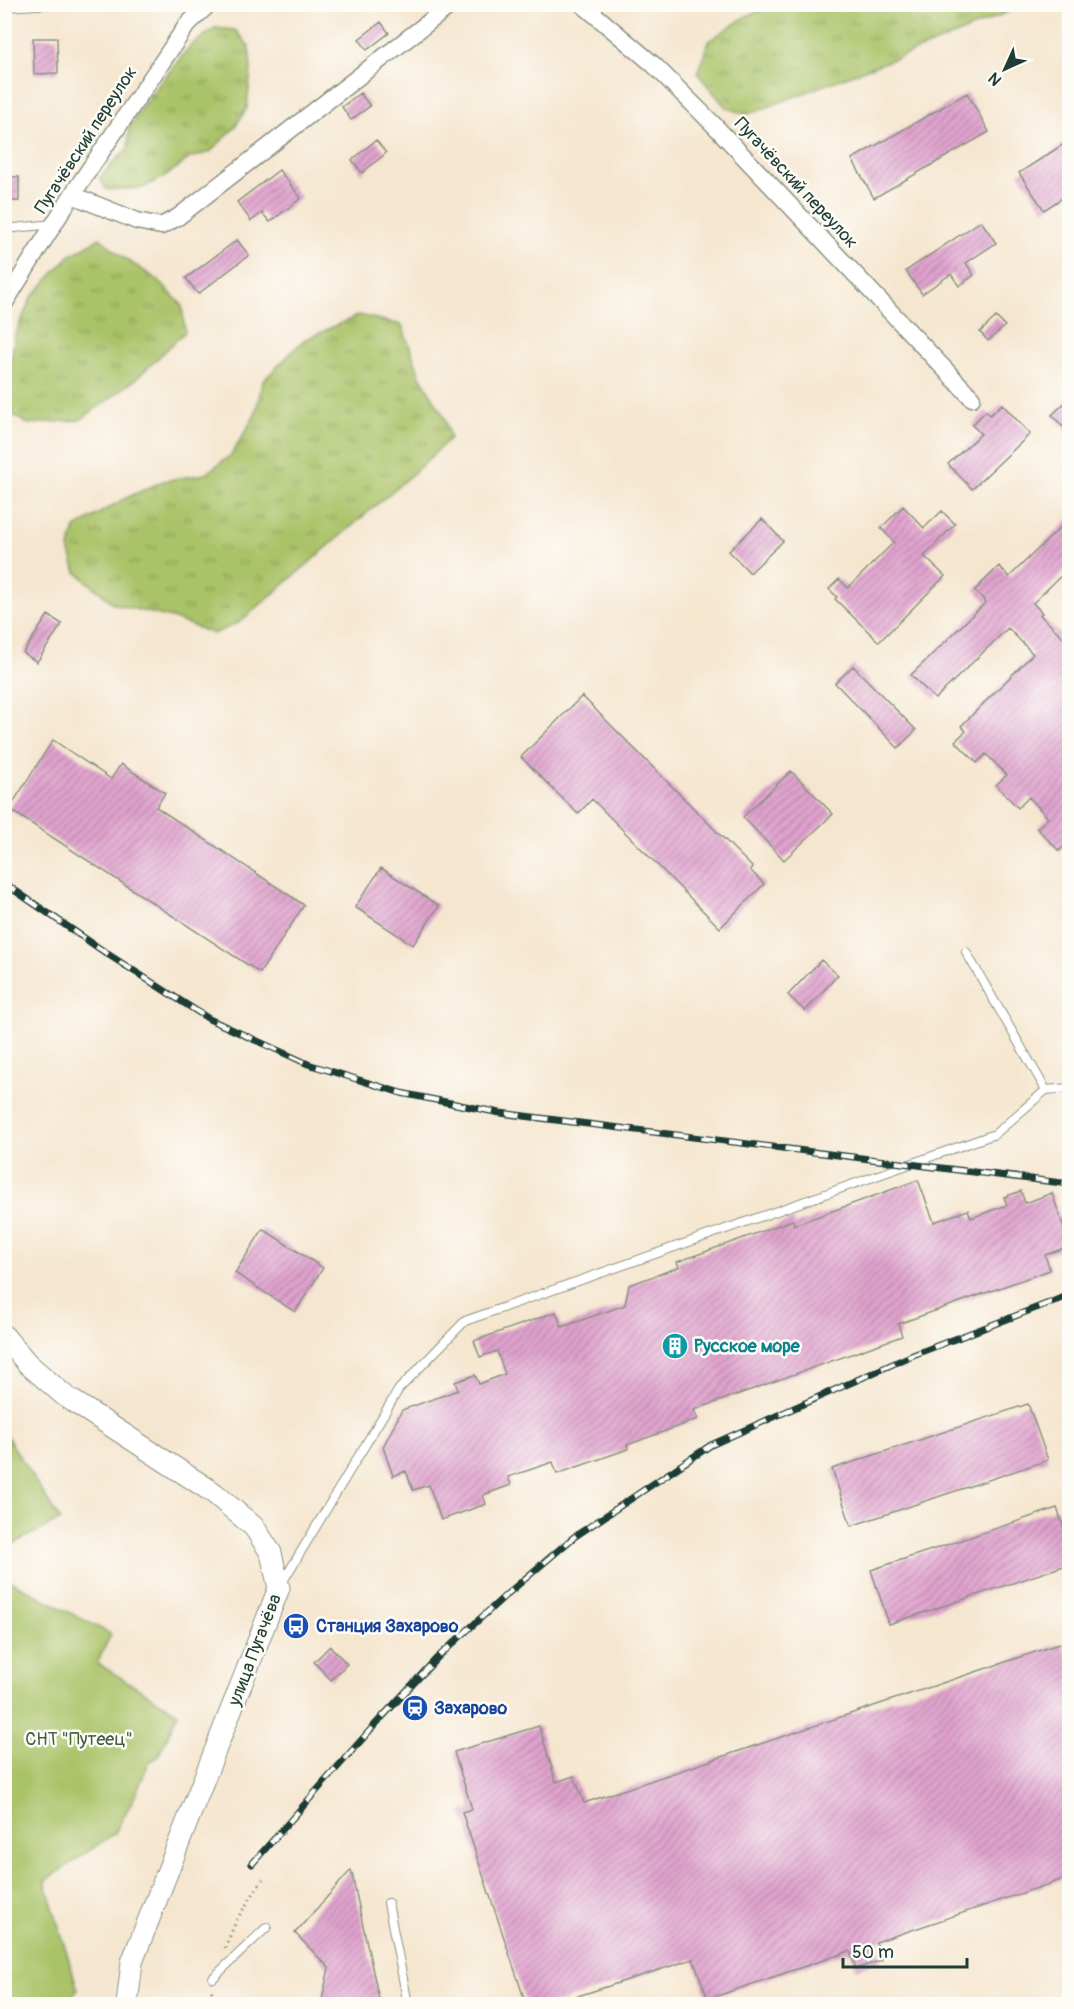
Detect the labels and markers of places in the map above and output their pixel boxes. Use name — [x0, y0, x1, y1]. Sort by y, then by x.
building icon: Русское море — [660, 1331, 690, 1361]
place label: Русское море — [694, 1335, 801, 1358]
bus stop icon: Станция Захарово — [281, 1611, 311, 1641]
place label: Станция Захарово — [316, 1615, 459, 1638]
station icon: Захарово — [400, 1693, 430, 1723]
place label: Захарово — [434, 1697, 508, 1720]

